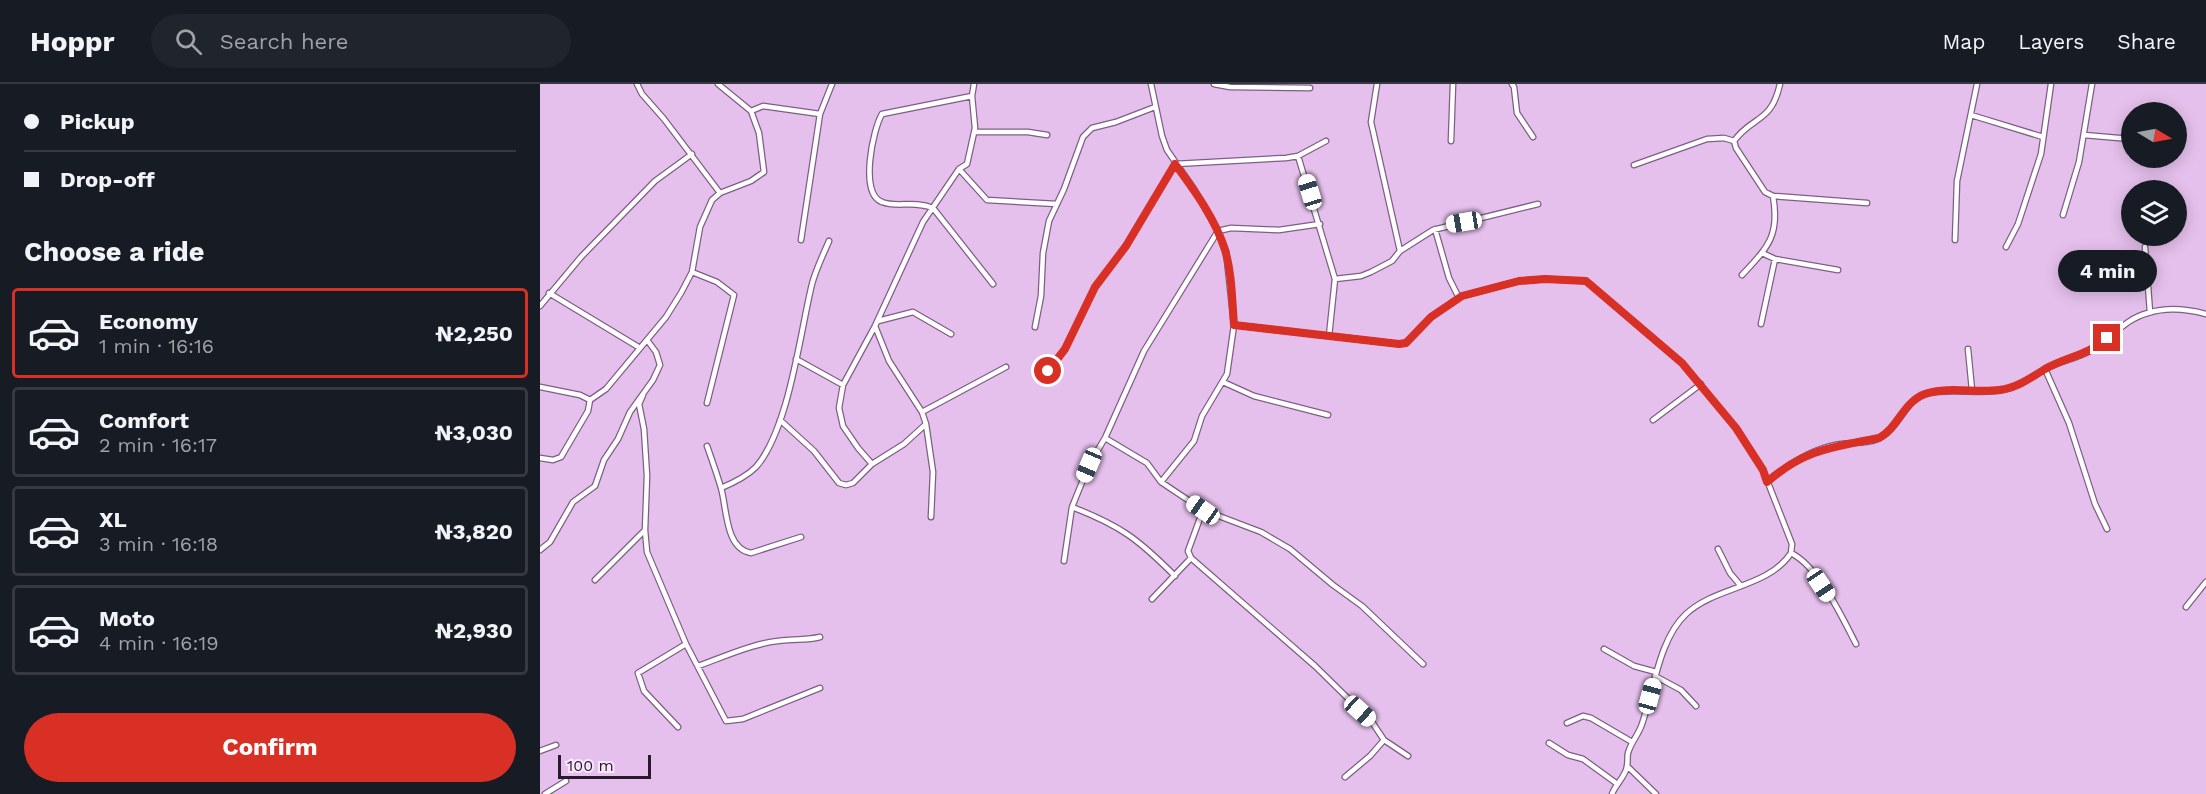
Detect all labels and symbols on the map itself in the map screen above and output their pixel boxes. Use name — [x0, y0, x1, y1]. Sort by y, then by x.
north arrow — [2121, 102, 2187, 168]
car — [1296, 172, 1324, 212]
car — [1445, 210, 1483, 234]
callout: 4 min — [2058, 251, 2156, 293]
route end — [2093, 324, 2120, 351]
route start — [1034, 357, 1061, 384]
car — [1074, 445, 1104, 485]
car — [1183, 492, 1223, 528]
car — [1803, 565, 1839, 605]
car — [1637, 676, 1663, 716]
car — [1341, 692, 1379, 730]
scale bar — [558, 752, 651, 780]

